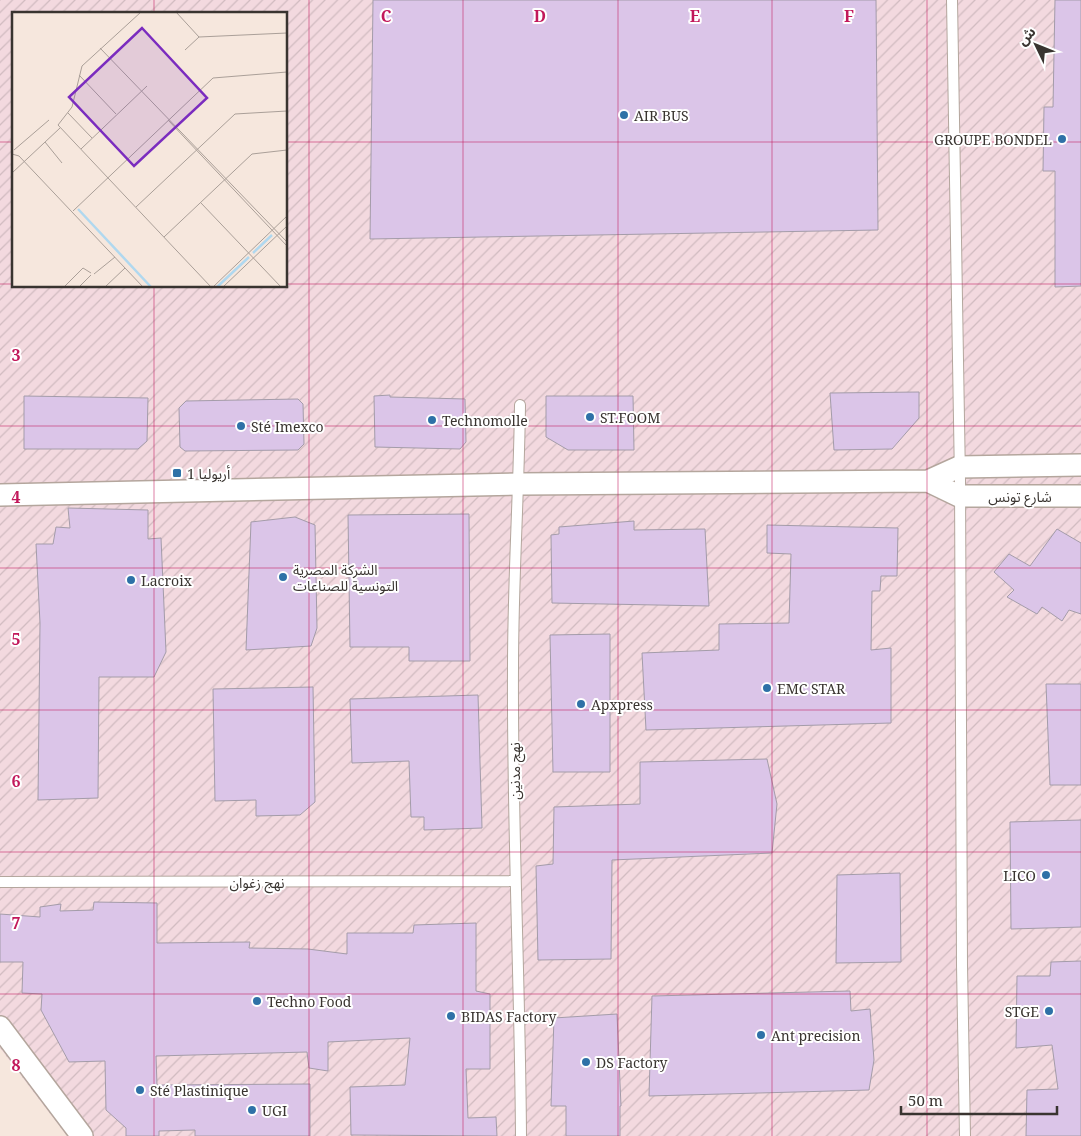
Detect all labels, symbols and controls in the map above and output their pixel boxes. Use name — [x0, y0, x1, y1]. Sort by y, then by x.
text: C — [381, 5, 392, 27]
text: D — [534, 5, 546, 27]
text: E — [690, 5, 700, 27]
text: F — [844, 5, 854, 27]
inset map — [12, 12, 288, 288]
north arrow — [1011, 20, 1061, 70]
text: ش — [1013, 22, 1040, 49]
place label: AIR BUS — [634, 106, 689, 125]
marker: AIR BUS — [618, 109, 630, 121]
place label: GROUPE BONDEL — [934, 130, 1052, 149]
marker: GROUPE BONDEL — [1056, 133, 1068, 145]
text: 3 — [11, 344, 21, 366]
place label: ST.FOOM — [600, 408, 660, 427]
place label: Technomolle — [442, 411, 528, 430]
marker: ST.FOOM — [584, 411, 596, 423]
marker: Technomolle — [426, 414, 438, 426]
place label: Sté Imexco — [251, 417, 324, 436]
marker: Sté Imexco — [235, 420, 247, 432]
place label: أريوليا 1 — [187, 464, 231, 483]
marker: أريوليا 1 — [171, 467, 183, 479]
text: 4 — [11, 486, 21, 508]
street label: شارع تونس — [988, 487, 1052, 508]
place label: الشركة المصرية التونسية للصناعات — [293, 560, 398, 595]
place label: Lacroix — [141, 571, 193, 590]
marker: الشركة المصرية التونسية للصناعات — [277, 571, 289, 583]
marker: Lacroix — [125, 574, 137, 586]
text: 5 — [11, 628, 21, 650]
place label: EMC STAR — [777, 679, 846, 698]
marker: EMC STAR — [761, 682, 773, 694]
place label: Apxpress — [591, 695, 653, 714]
marker: Apxpress — [575, 698, 587, 710]
street label: نهج مدنين — [505, 742, 526, 800]
text: 6 — [11, 770, 21, 792]
place label: LICO — [1003, 866, 1036, 885]
marker: LICO — [1040, 869, 1052, 881]
street label: نهج زغوان — [230, 873, 285, 894]
text: 7 — [11, 912, 21, 934]
place label: Techno Food — [267, 992, 352, 1011]
marker: Techno Food — [251, 995, 263, 1007]
place label: STGE — [1005, 1002, 1039, 1021]
marker: STGE — [1043, 1005, 1055, 1017]
place label: BIDAS Factory — [461, 1007, 556, 1026]
marker: BIDAS Factory — [445, 1010, 457, 1022]
place label: Ant precision — [771, 1026, 860, 1045]
marker: Ant precision — [755, 1029, 767, 1041]
place label: DS Factory — [596, 1053, 668, 1072]
text: 8 — [11, 1054, 21, 1076]
marker: DS Factory — [580, 1056, 592, 1068]
place label: Sté Plastinique — [150, 1081, 249, 1100]
marker: Sté Plastinique — [134, 1084, 146, 1096]
scale bar — [901, 1084, 1057, 1116]
text: 50 m — [908, 1090, 943, 1110]
place label: UGI — [262, 1101, 287, 1120]
marker: UGI — [246, 1104, 258, 1116]

